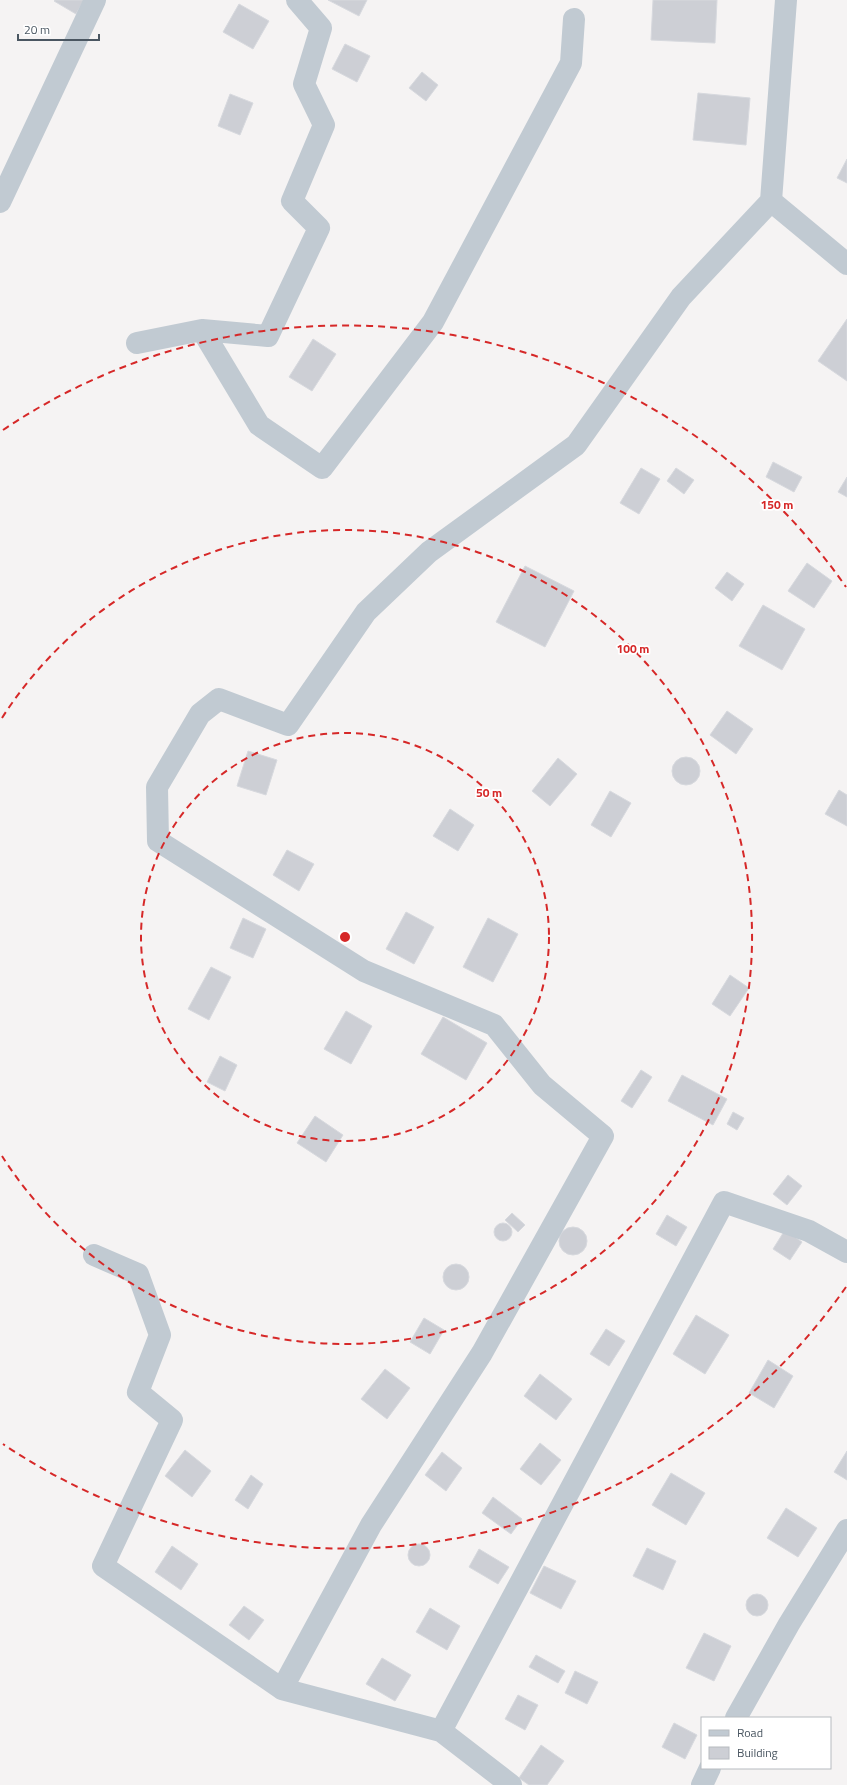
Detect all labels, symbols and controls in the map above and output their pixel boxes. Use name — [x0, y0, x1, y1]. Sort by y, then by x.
scale bar — [18, 16, 99, 42]
text: 20 m — [24, 20, 50, 39]
text: 150 m — [761, 495, 793, 514]
text: 100 m — [617, 639, 649, 658]
text: 50 m — [476, 783, 502, 802]
centre of rings — [338, 930, 352, 944]
legend — [701, 1717, 831, 1769]
text: Road — [737, 1723, 763, 1742]
text: Building — [737, 1743, 778, 1762]

